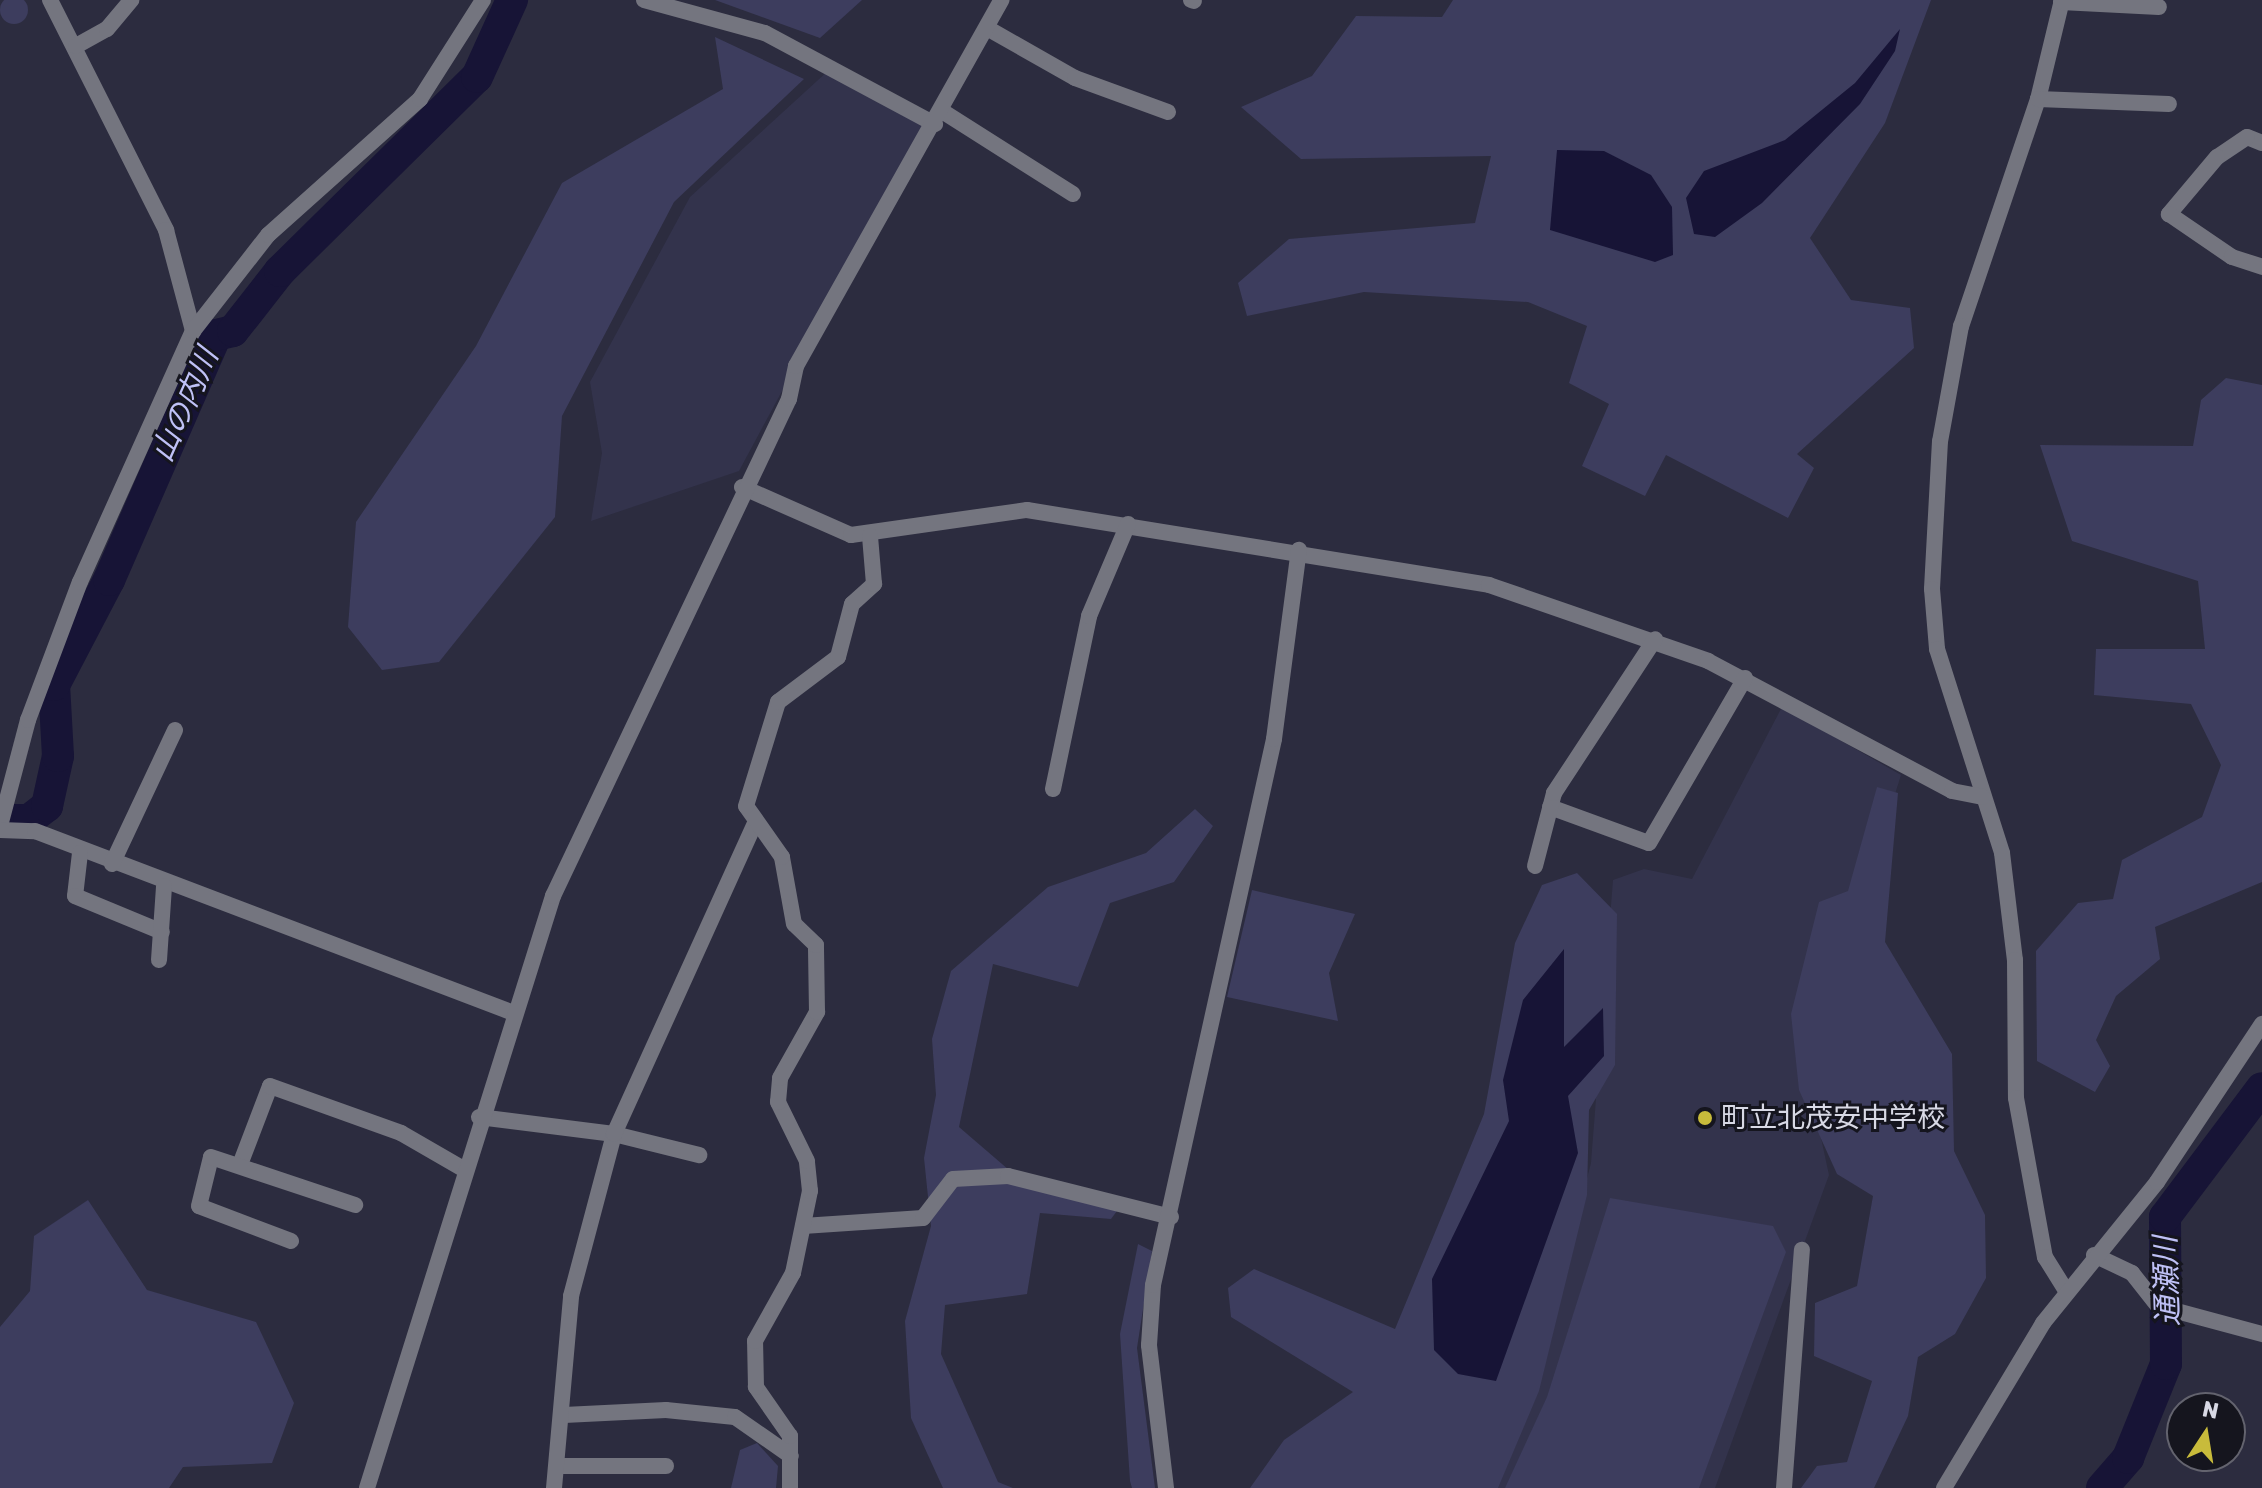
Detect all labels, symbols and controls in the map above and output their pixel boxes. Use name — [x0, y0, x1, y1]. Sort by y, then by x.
water label: 山の内川 — [144, 343, 226, 467]
place label: 町立北茂安中学校 — [1721, 1101, 1945, 1135]
marker: 町立北茂安中学校 — [1696, 1109, 1714, 1127]
water label: 通瀬川 — [2147, 1235, 2187, 1327]
north arrow — [2166, 1392, 2246, 1472]
text: N — [2200, 1395, 2221, 1425]

